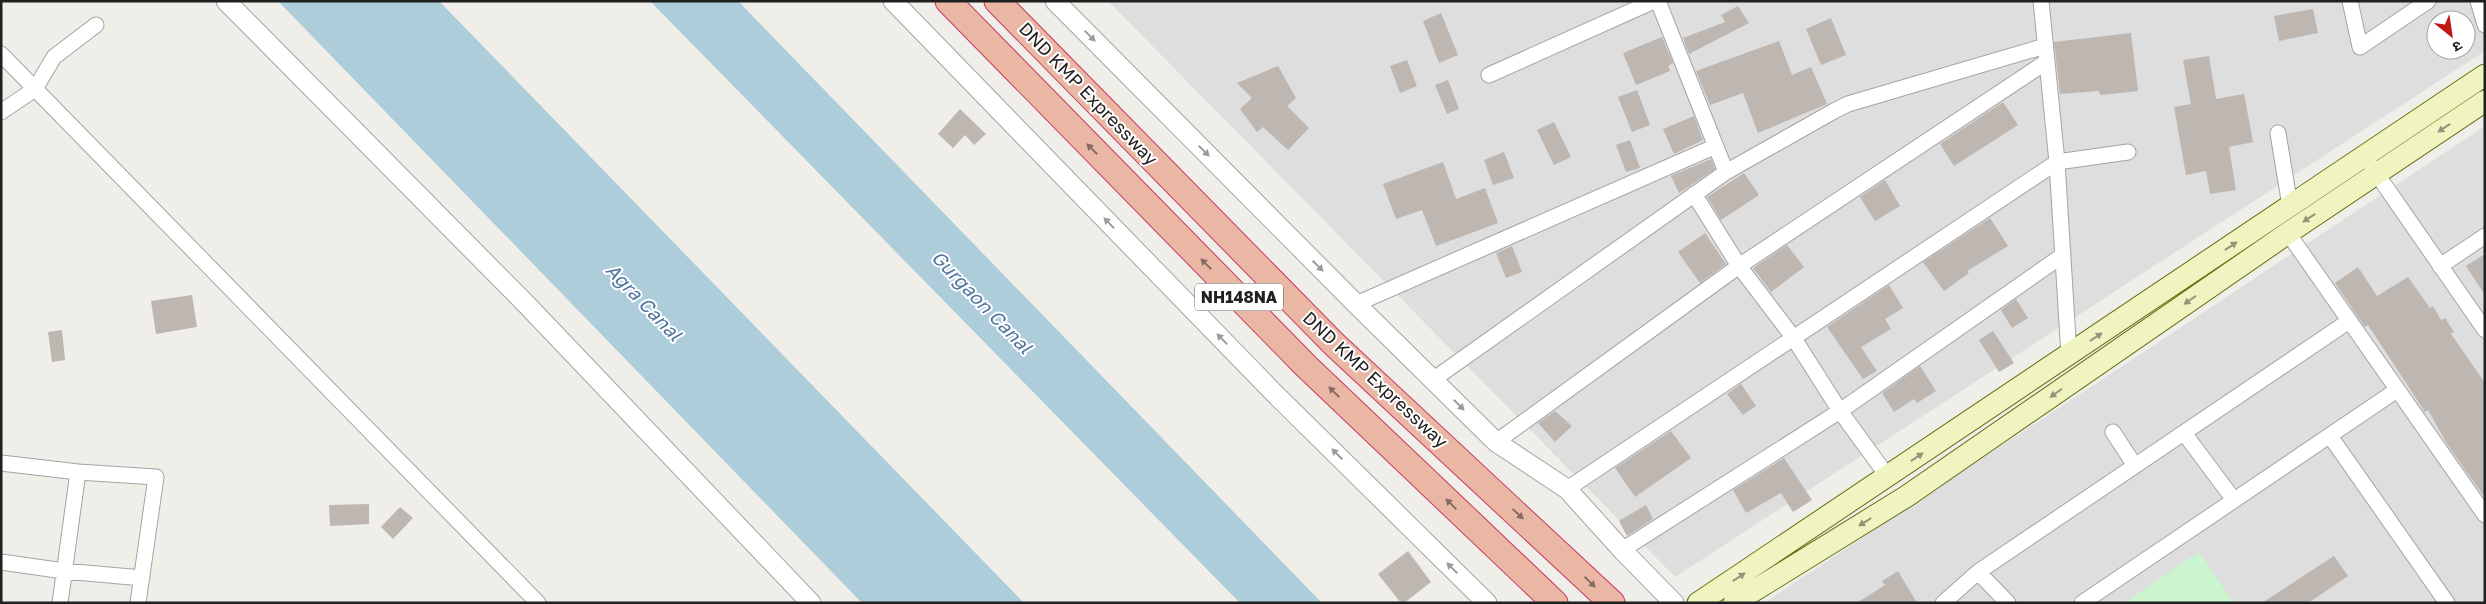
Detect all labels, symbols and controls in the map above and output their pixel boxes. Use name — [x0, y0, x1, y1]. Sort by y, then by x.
north arrow — [2426, 10, 2476, 60]
street label: DND KMP Expressway — [1015, 17, 1163, 169]
one-way arrow — [1083, 29, 1095, 41]
text: उ — [2449, 37, 2466, 57]
one-way arrow — [2438, 123, 2451, 133]
one-way arrow — [1087, 143, 1099, 155]
one-way arrow — [1198, 144, 1210, 156]
one-way arrow — [2302, 214, 2316, 223]
one-way arrow — [1103, 217, 1115, 229]
one-way arrow — [2224, 241, 2237, 251]
water label: Gurgaon Canal — [927, 245, 1038, 359]
water label: Agra Canal — [602, 258, 688, 346]
one-way arrow — [1201, 259, 1213, 271]
one-way arrow — [1312, 260, 1324, 272]
road number: NH148NA — [1195, 284, 1283, 310]
one-way arrow — [2183, 295, 2197, 305]
street label: DND KMP Expressway — [1299, 306, 1453, 452]
one-way arrow — [2089, 332, 2102, 342]
one-way arrow — [1216, 333, 1228, 345]
one-way arrow — [1328, 386, 1340, 398]
one-way arrow — [2050, 388, 2063, 398]
one-way arrow — [1453, 399, 1465, 411]
one-way arrow — [1331, 448, 1343, 460]
one-way arrow — [1911, 452, 1924, 462]
one-way arrow — [1446, 498, 1458, 510]
one-way arrow — [1512, 508, 1524, 520]
one-way arrow — [1859, 517, 1872, 526]
one-way arrow — [1446, 563, 1458, 575]
one-way arrow — [1732, 572, 1746, 582]
one-way arrow — [1584, 576, 1596, 588]

